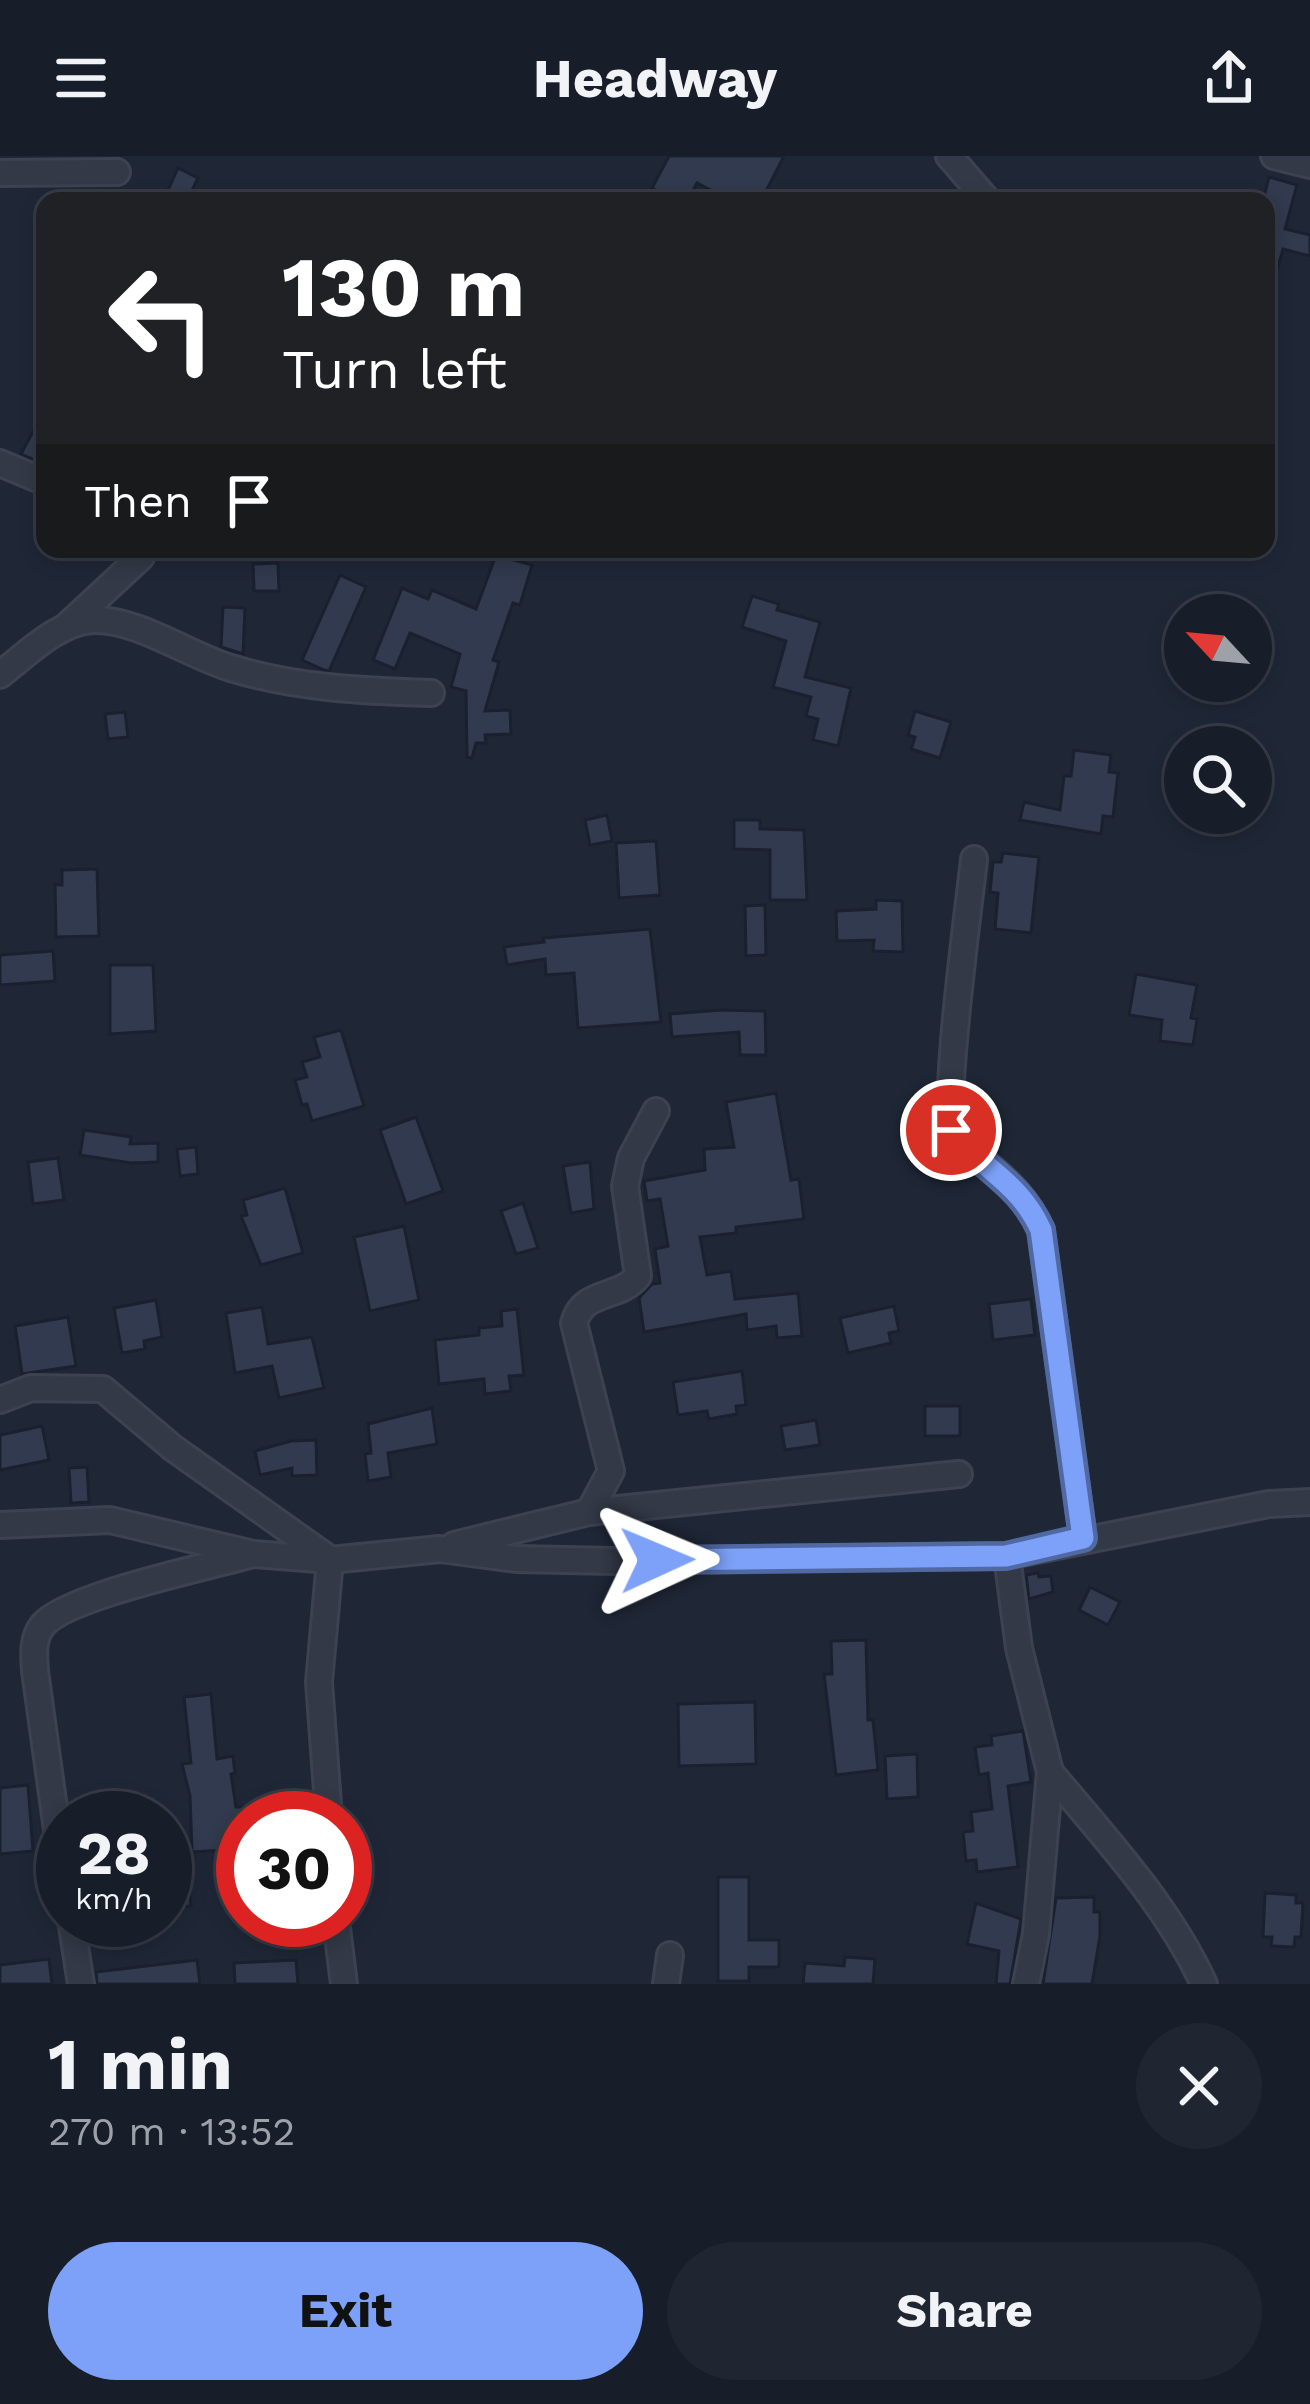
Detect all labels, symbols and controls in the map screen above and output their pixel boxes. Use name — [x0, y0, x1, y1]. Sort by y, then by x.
icon: menu — [48, 45, 114, 111]
icon: share — [1196, 45, 1262, 111]
text: Headway — [533, 47, 777, 110]
text: 130 m — [282, 238, 525, 336]
icon: left — [84, 240, 240, 396]
text: Turn left — [282, 338, 507, 401]
icon: arrive — [216, 468, 282, 534]
text: Then — [84, 475, 192, 528]
north arrow — [1164, 594, 1272, 702]
map controls — [1164, 594, 1272, 834]
button: search — [1164, 726, 1272, 834]
pin — [900, 1079, 1002, 1181]
icon: arrive — [918, 1097, 984, 1163]
position arrow — [594, 1497, 720, 1623]
speed limit sign: 30 — [216, 1791, 372, 1947]
text: 28 — [77, 1818, 151, 1889]
text: km/h — [75, 1881, 153, 1916]
text: 1 min — [48, 2022, 233, 2106]
button: close — [1136, 2023, 1262, 2149]
text: 270 m · 13:52 — [48, 2109, 295, 2154]
button: Exit — [48, 2242, 643, 2380]
button: Share — [667, 2242, 1262, 2380]

